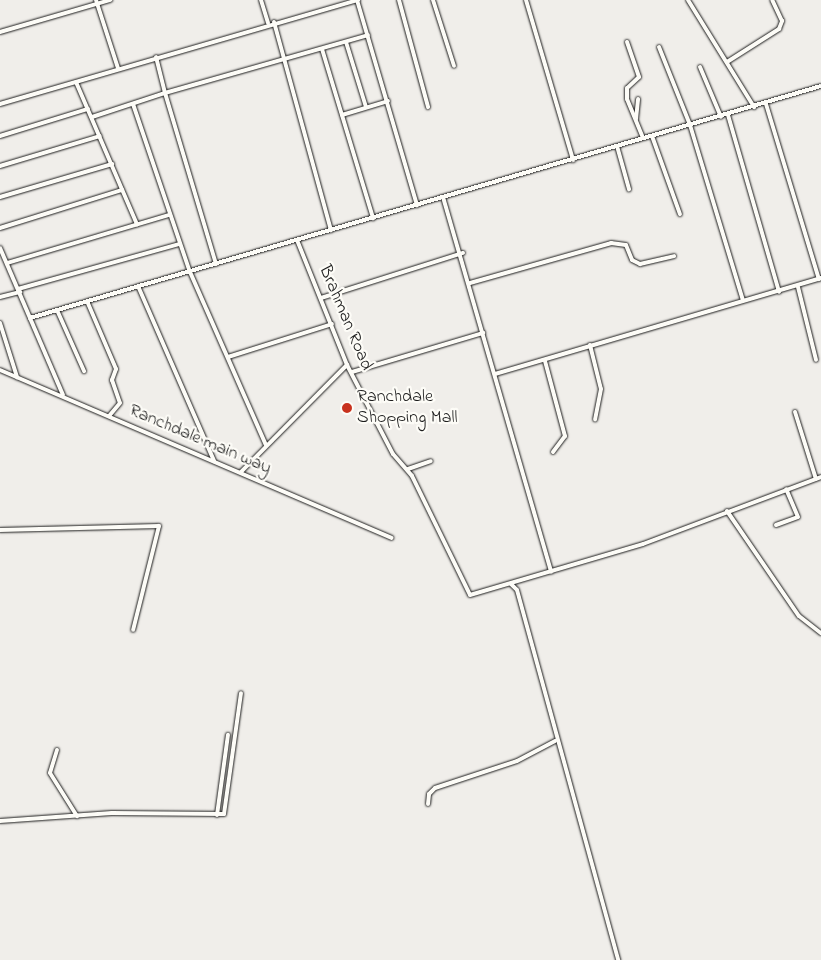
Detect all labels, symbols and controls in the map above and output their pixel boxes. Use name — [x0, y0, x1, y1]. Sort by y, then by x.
street label: Brahman Road — [313, 262, 377, 374]
place label: Ranchdale Shopping Mall — [357, 387, 457, 429]
street label: Ranchdale main way — [126, 400, 274, 480]
marker: Ranchdale Shopping Mall — [341, 402, 353, 414]

